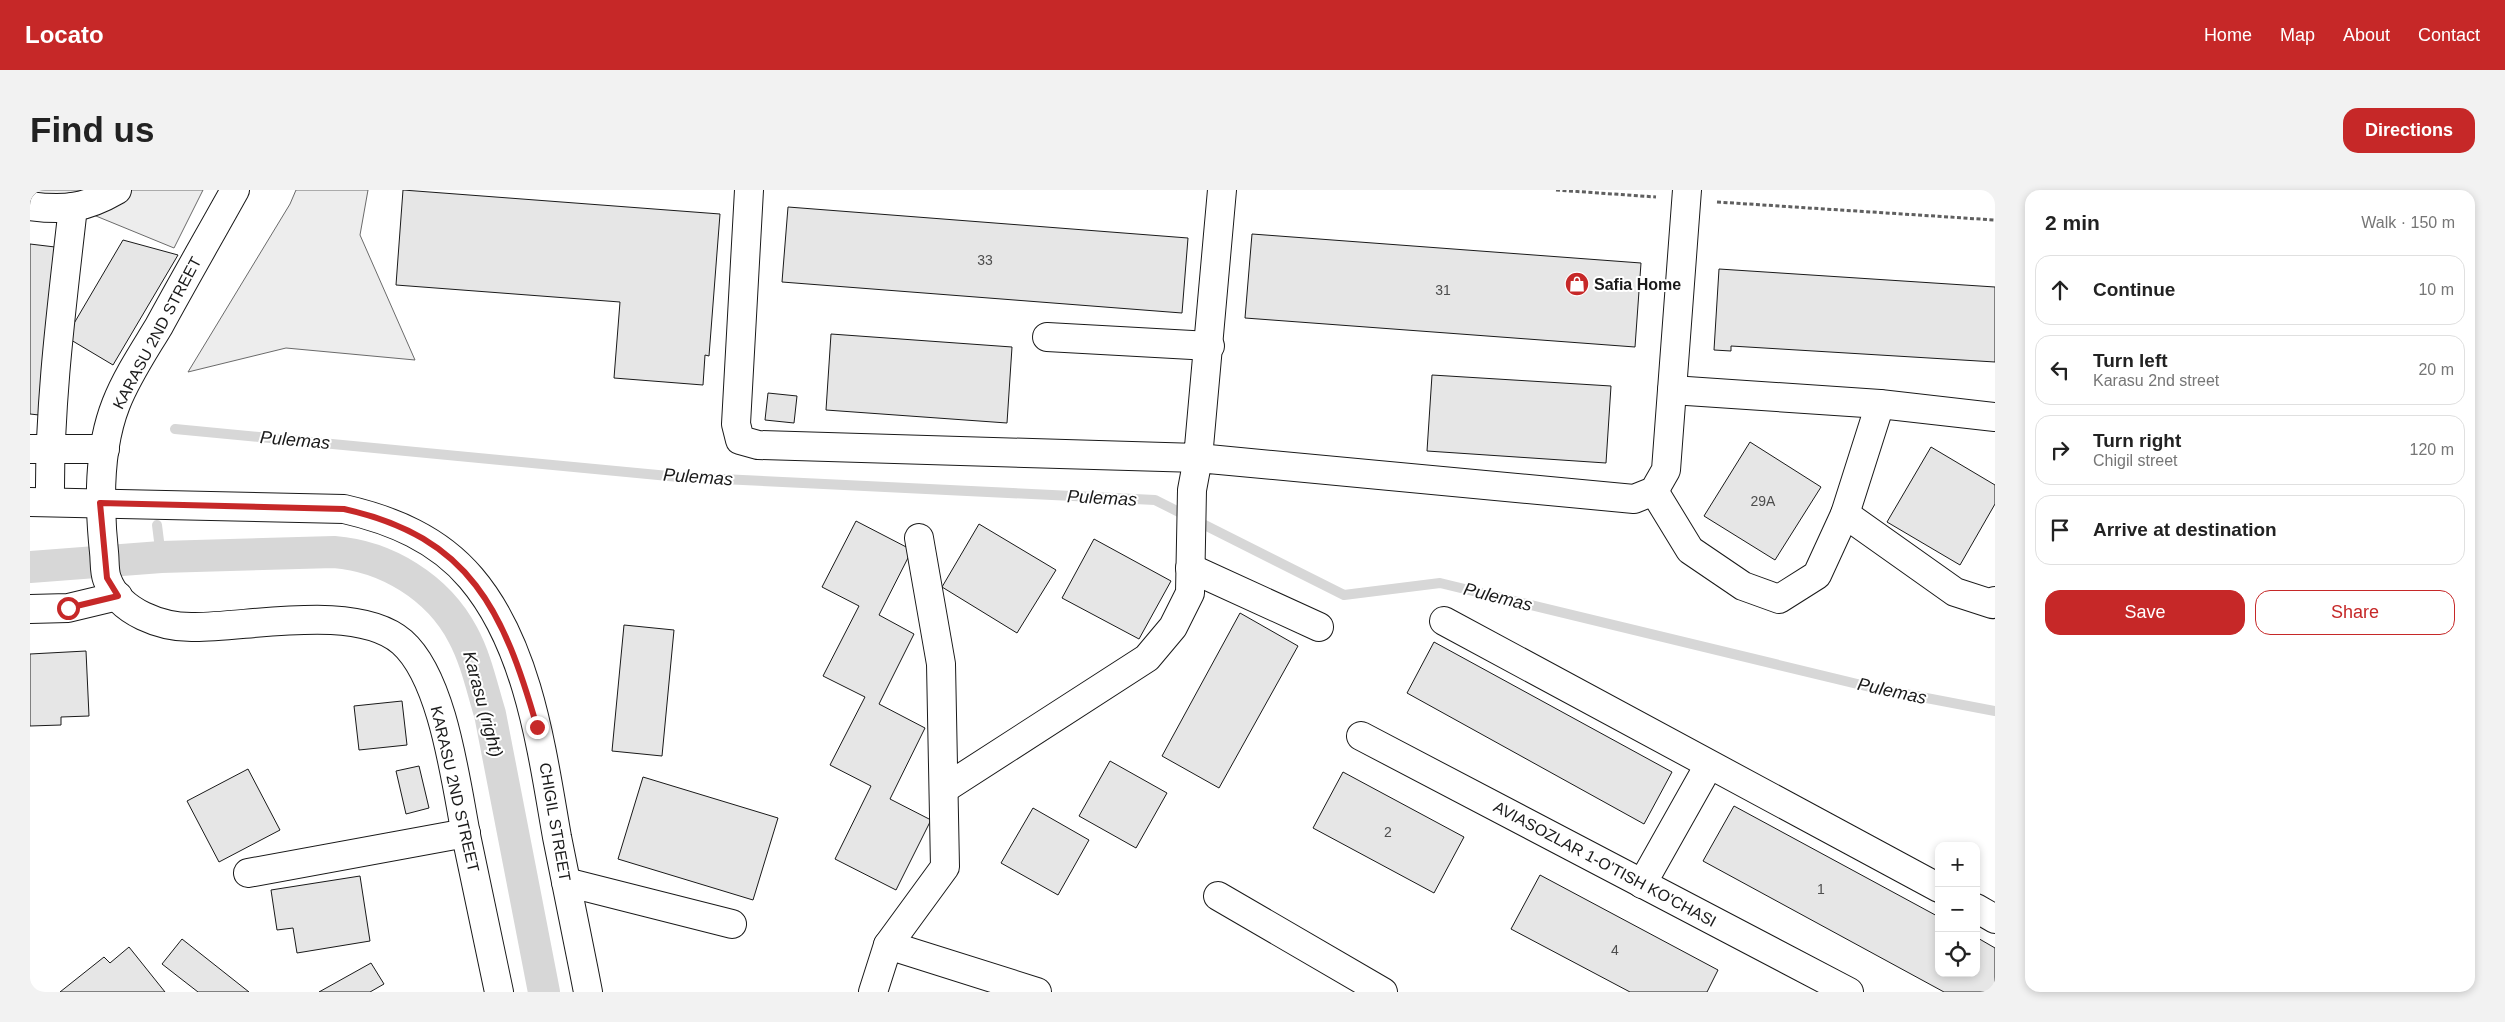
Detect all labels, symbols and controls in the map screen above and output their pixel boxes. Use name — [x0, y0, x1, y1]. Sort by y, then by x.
text: Locato — [25, 21, 104, 48]
text: Home — [2204, 25, 2252, 45]
text: Map — [2280, 25, 2315, 45]
text: About — [2343, 25, 2390, 45]
text: Contact — [2418, 25, 2480, 45]
button: Directions — [2343, 108, 2475, 153]
text: Find us — [30, 110, 154, 149]
text: 2 min — [2045, 211, 2100, 234]
text: Walk · 150 m — [2361, 214, 2455, 231]
house number: 33 — [977, 252, 993, 268]
street label: KARASU 2ND STREET — [110, 254, 204, 412]
shop icon: Safia Home — [1564, 271, 1590, 297]
place label: Safia Home — [1594, 276, 1681, 293]
icon: ahead — [2046, 276, 2074, 304]
text: Continue — [2093, 279, 2175, 300]
text: 10 m — [2418, 281, 2454, 298]
house number: 31 — [1435, 282, 1451, 298]
text: Turn left — [2093, 350, 2168, 371]
icon: left — [2046, 356, 2074, 384]
text: 20 m — [2418, 361, 2454, 378]
text: Karasu 2nd street — [2093, 372, 2219, 389]
water label: Pulemas — [259, 427, 331, 453]
text: Turn right — [2093, 430, 2181, 451]
icon: right — [2046, 436, 2074, 464]
text: 120 m — [2410, 441, 2454, 458]
text: Chigil street — [2093, 452, 2177, 469]
water label: Pulemas — [662, 465, 734, 489]
water label: Pulemas — [1067, 486, 1137, 510]
house number: 29A — [1751, 493, 1776, 509]
icon: arrive — [2046, 516, 2074, 544]
text: Arrive at destination — [2093, 519, 2277, 540]
water label: Pulemas — [1462, 579, 1534, 615]
button: Save — [2045, 590, 2245, 635]
button: Share — [2255, 590, 2455, 635]
route start — [57, 597, 80, 620]
water label: Karasu (right) — [459, 649, 507, 759]
water label: Pulemas — [1856, 674, 1928, 708]
street label: KARASU 2ND STREET — [428, 704, 482, 874]
route end — [526, 716, 549, 739]
street label: CHIGIL STREET — [536, 761, 574, 883]
street label: AVIASOZLAR 1-O'TISH KO'CHASI — [1491, 798, 1719, 930]
house number: 2 — [1384, 824, 1392, 840]
map controls — [1935, 842, 1980, 977]
button: + — [1935, 842, 1980, 887]
house number: 1 — [1817, 881, 1825, 897]
button: − — [1935, 887, 1980, 932]
button: locate — [1935, 932, 1980, 977]
house number: 4 — [1611, 942, 1619, 958]

